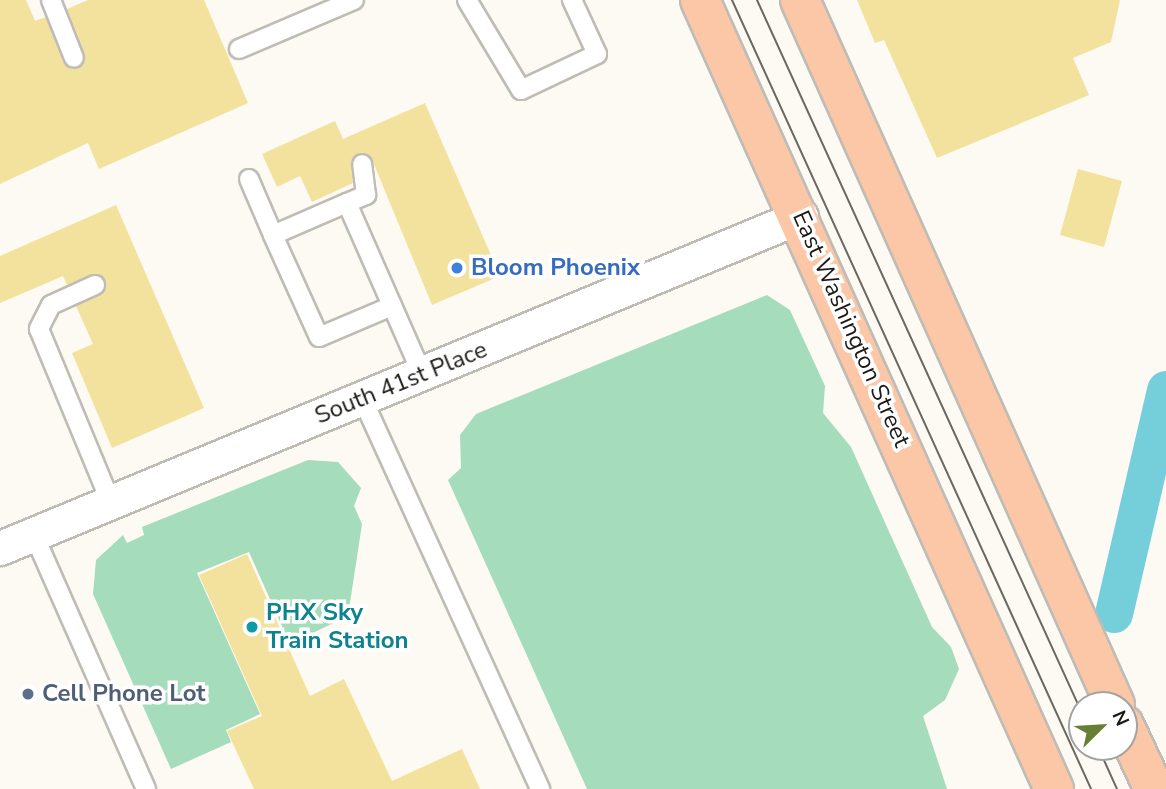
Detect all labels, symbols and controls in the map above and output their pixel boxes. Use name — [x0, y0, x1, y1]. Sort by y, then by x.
street label: East Washington Street — [786, 206, 916, 452]
place label: Bloom Phoenix — [471, 254, 640, 282]
marker: Bloom Phoenix — [449, 260, 465, 276]
street label: South 41st Place — [311, 335, 491, 431]
place label: PHX Sky Train Station — [266, 599, 409, 655]
marker: PHX Sky Train Station — [244, 619, 260, 635]
place label: Cell Phone Lot — [42, 680, 206, 708]
marker: Cell Phone Lot — [20, 686, 36, 702]
north arrow — [1068, 691, 1138, 761]
text: N — [1106, 706, 1135, 730]

